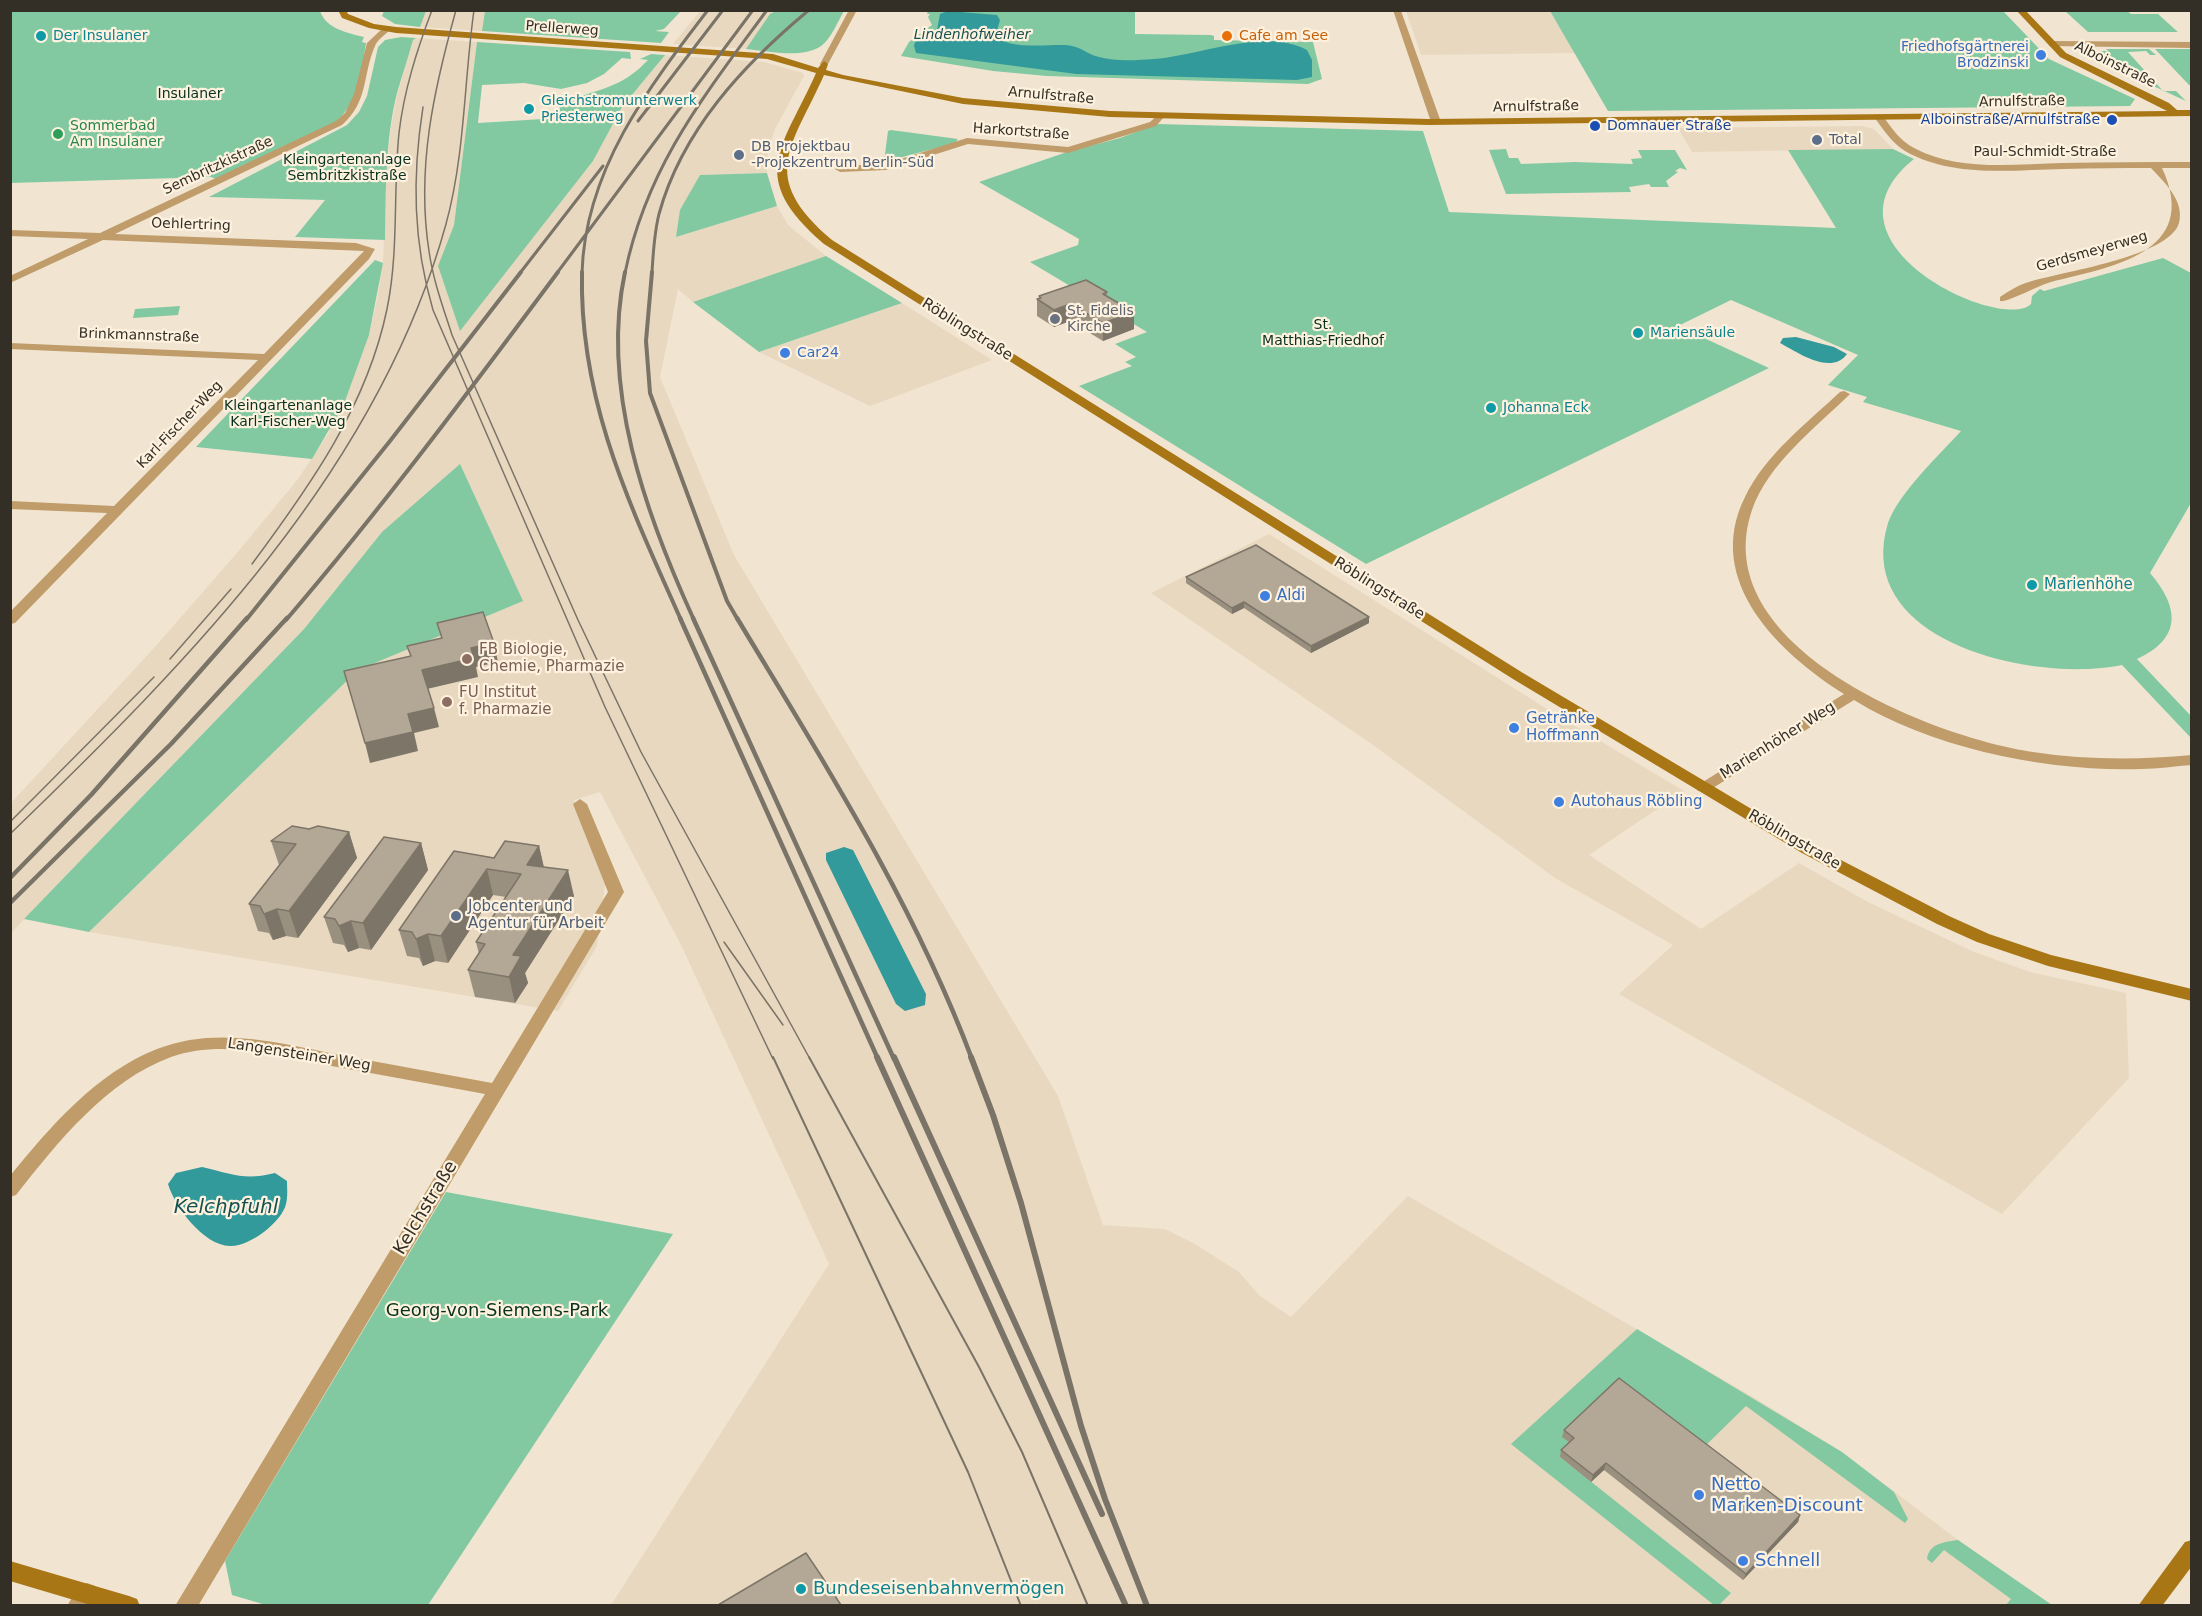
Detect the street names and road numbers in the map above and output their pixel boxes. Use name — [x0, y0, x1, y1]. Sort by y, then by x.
street label: Prellerweg — [525, 18, 599, 40]
street label: Alboinstraße — [2072, 38, 2158, 92]
street label: Arnulfstraße — [1007, 84, 1095, 108]
street label: Arnulfstraße — [1979, 93, 2065, 111]
street label: Arnulfstraße — [1493, 98, 1579, 116]
street label: Harkortstraße — [972, 120, 1070, 144]
street label: Sembritzkistraße — [160, 133, 276, 199]
street label: Paul-Schmidt-Straße — [1974, 144, 2116, 160]
street label: Oehlertring — [151, 215, 231, 235]
street label: Gerdsmeyerweg — [2034, 228, 2150, 276]
street label: Röblingstraße — [918, 295, 1016, 365]
street label: Brinkmannstraße — [78, 325, 200, 347]
street label: Karl-Fischer-Weg — [134, 378, 226, 472]
street label: Röblingstraße — [1330, 554, 1428, 624]
street label: Marienhöher Weg — [1717, 698, 1839, 784]
street label: Röblingstraße — [1745, 806, 1843, 874]
street label: Langensteiner Weg — [226, 1035, 372, 1075]
street label: Kelchstraße — [390, 1157, 462, 1259]

